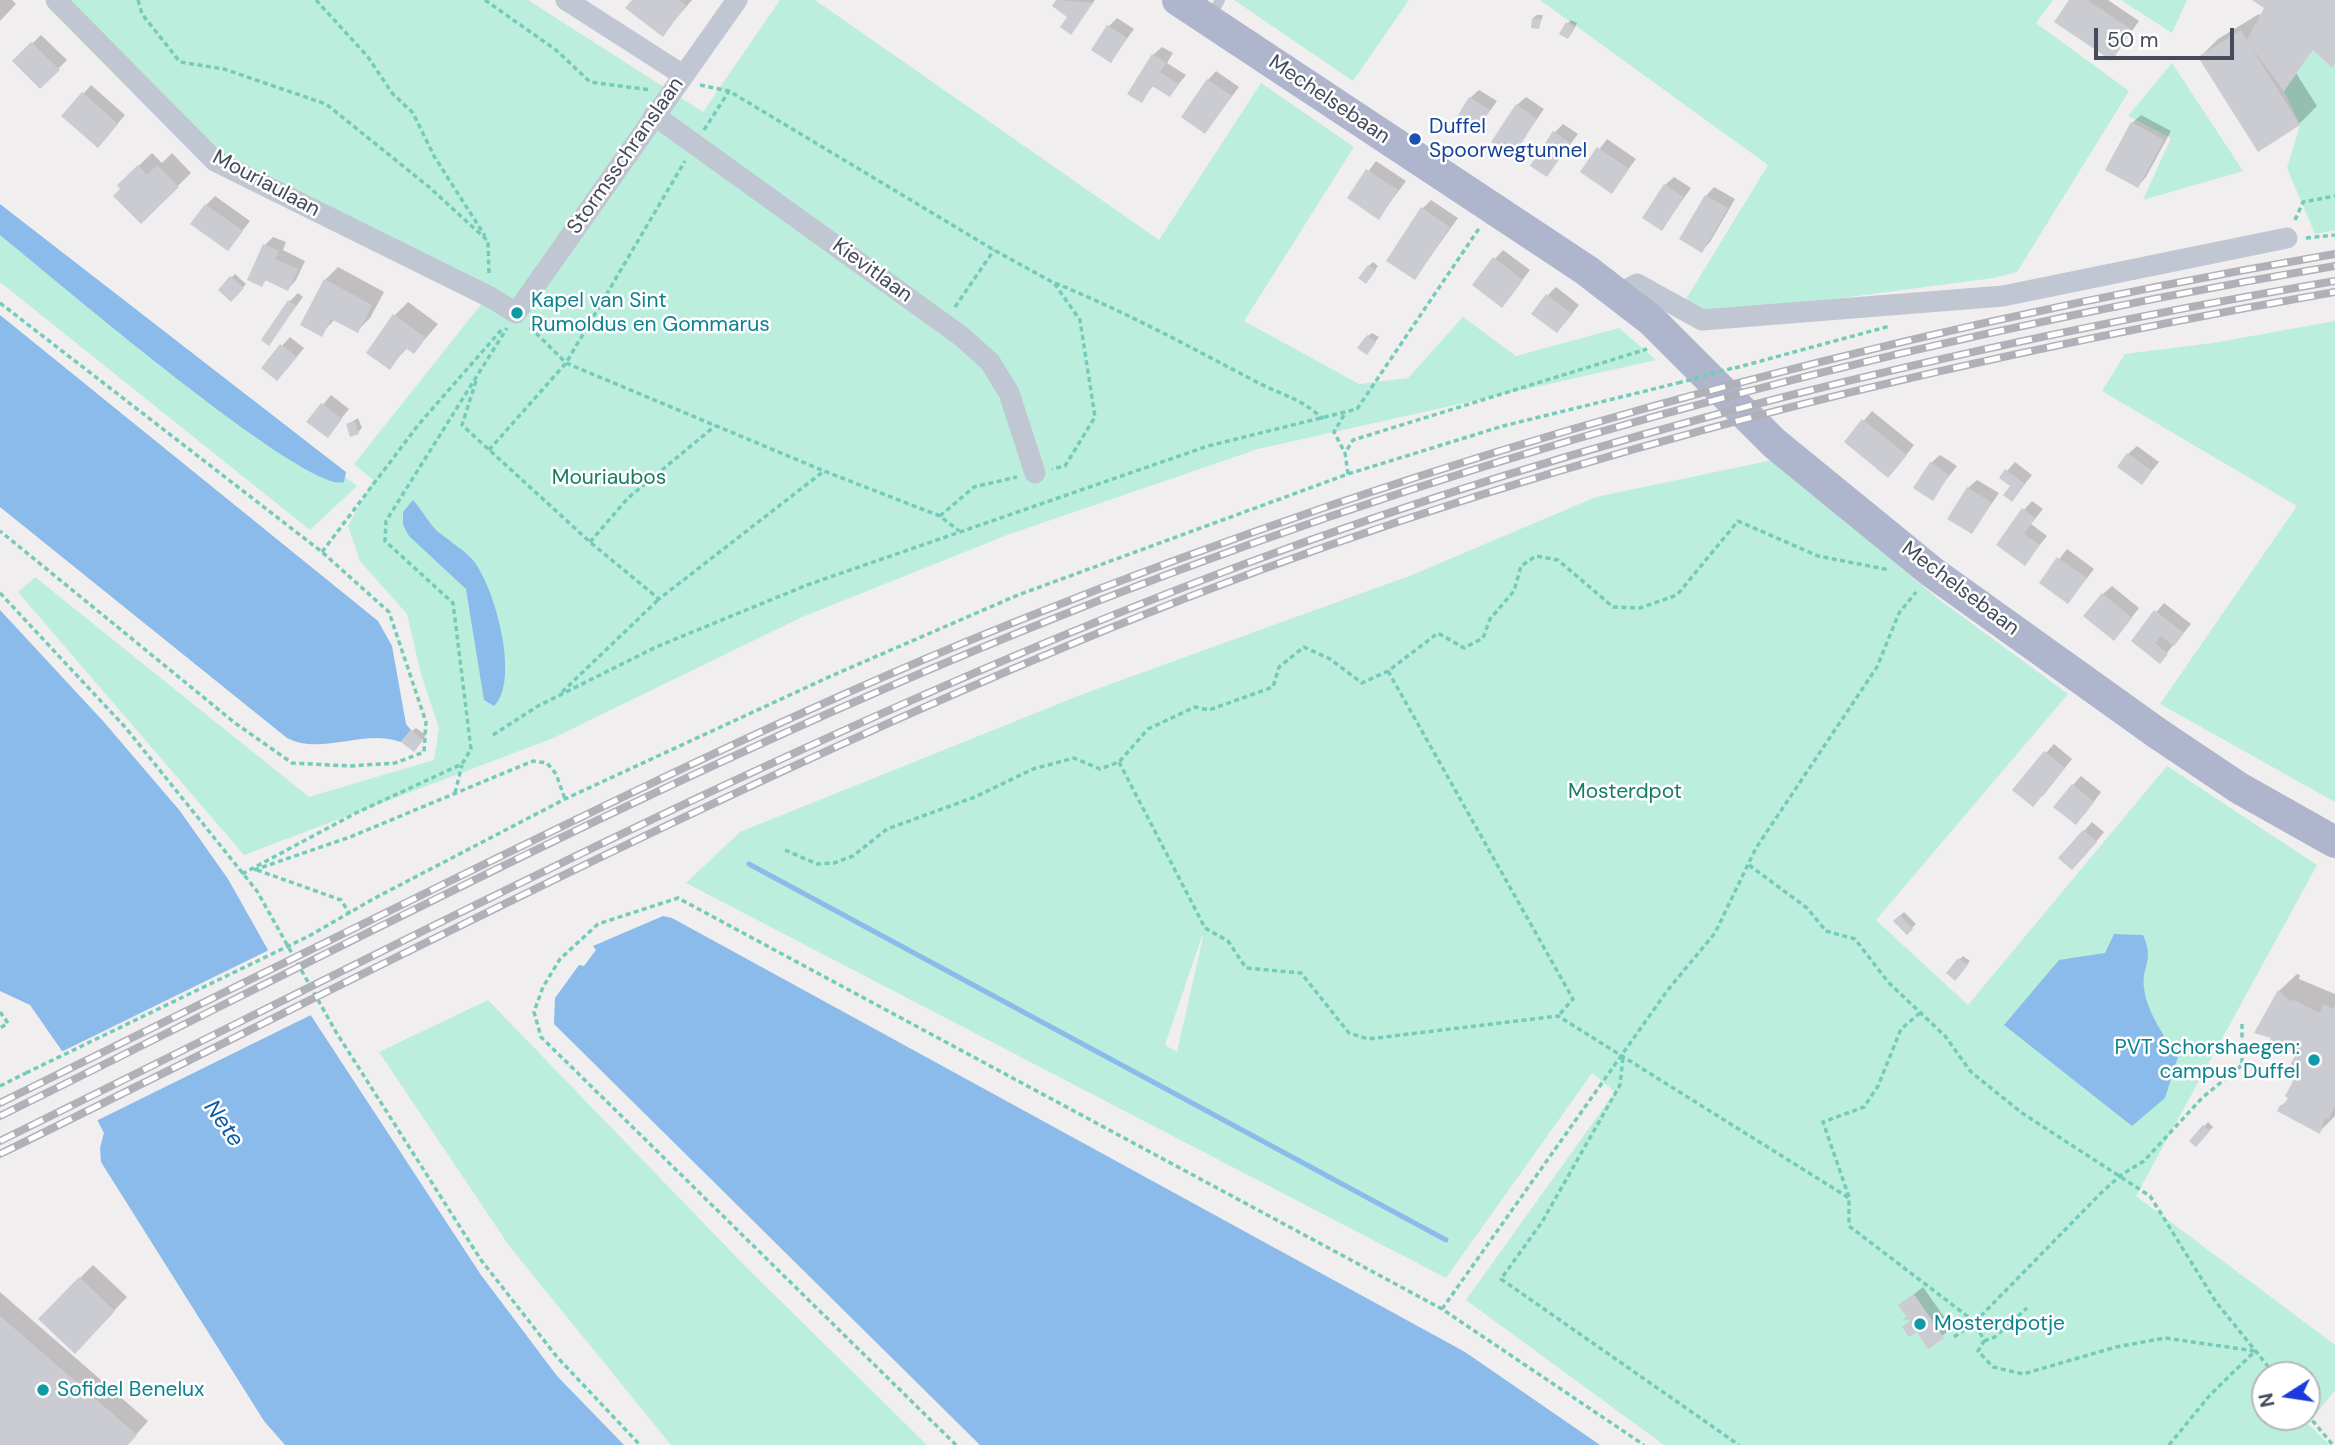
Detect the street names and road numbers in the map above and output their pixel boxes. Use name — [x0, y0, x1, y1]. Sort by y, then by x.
street label: Mechelsebaan — [1264, 50, 1394, 150]
street label: Stormsschranslaan — [562, 73, 690, 239]
street label: Mouriaulaan — [208, 145, 324, 223]
street label: Kievitlaan — [827, 234, 917, 308]
street label: Mechelsebaan — [1896, 537, 2024, 641]

